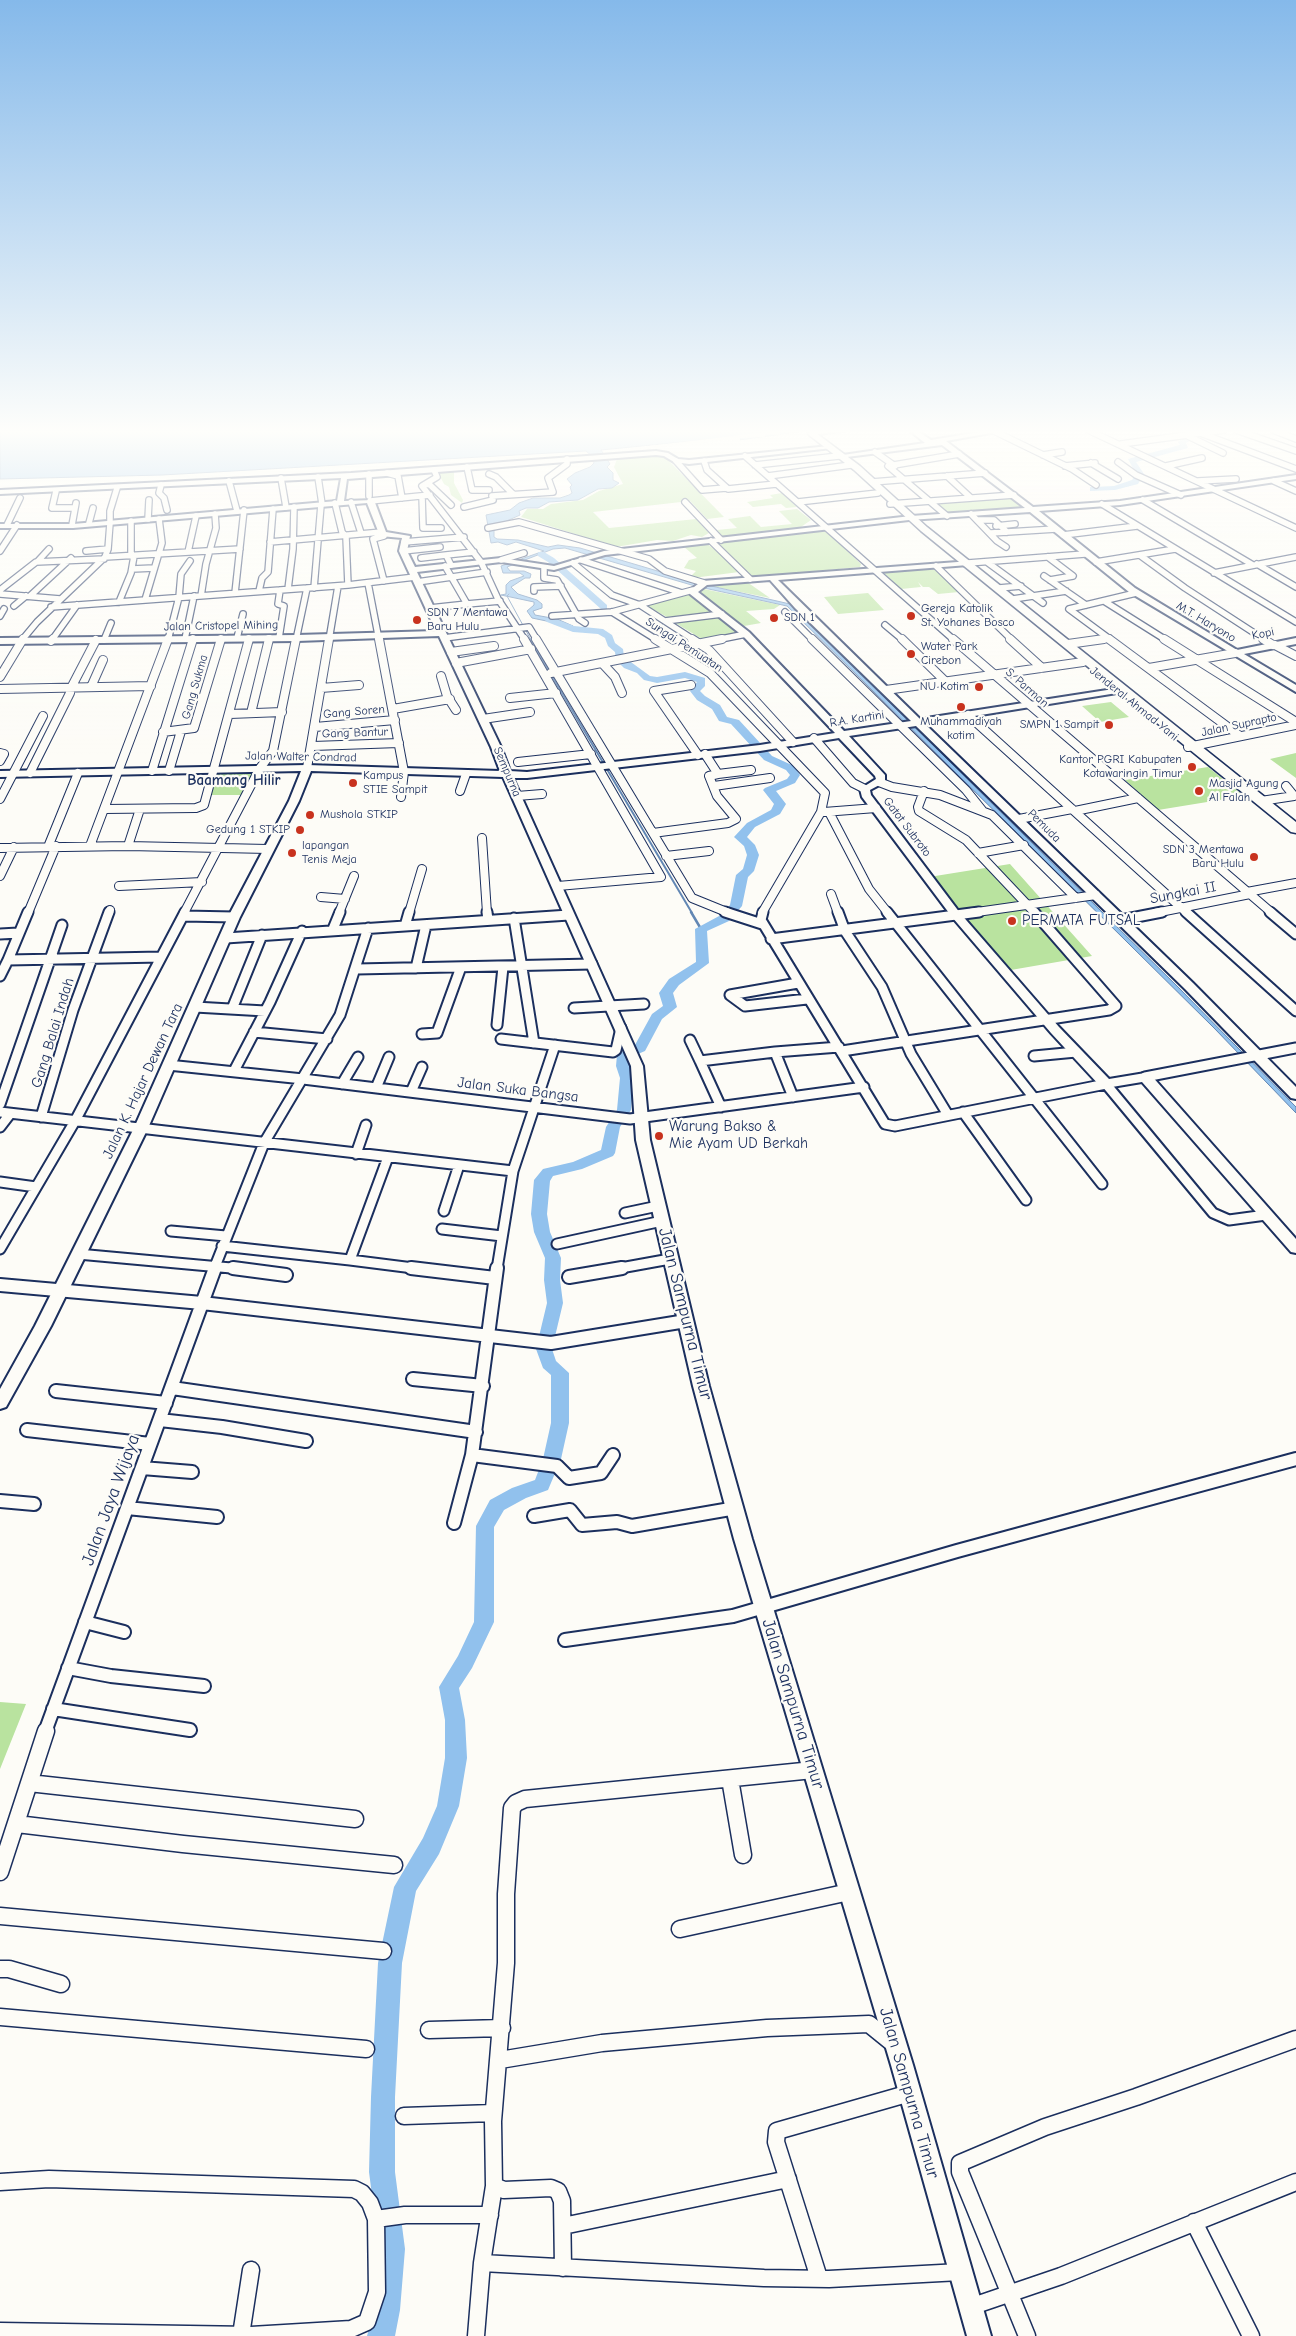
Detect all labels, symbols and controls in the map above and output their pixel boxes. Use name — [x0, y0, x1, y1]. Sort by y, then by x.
street label: M.T. Haryono — [1174, 599, 1238, 645]
place label: Gereja Katolik St. Yohanes Bosco — [921, 602, 1015, 630]
place label: SDN 7 Mentawa Baru Hulu — [427, 606, 508, 634]
marker: Gereja Katolik St. Yohanes Bosco — [905, 610, 917, 622]
place label: SDN 1 — [784, 611, 815, 625]
marker: SDN 1 — [768, 612, 780, 624]
marker: SDN 7 Mentawa Baru Hulu — [411, 614, 423, 626]
street label: Sungai Pemuatan — [643, 615, 725, 675]
street label: Jalan Cristopel Mihing — [164, 618, 278, 634]
street label: Kopi — [1251, 625, 1275, 643]
place label: Water Park Cirebon — [921, 640, 978, 668]
marker: Water Park Cirebon — [905, 648, 917, 660]
street label: Gang Sukma — [179, 653, 211, 721]
street label: Jenderal Ahmad Yani — [1087, 664, 1181, 744]
street label: S. Parman — [1003, 665, 1051, 711]
place label: NU Kotim — [920, 680, 969, 694]
marker: NU Kotim — [973, 681, 985, 693]
marker: Muhammadiyah kotim — [955, 701, 967, 713]
street label: Gang Soren — [323, 702, 385, 722]
street label: R.A. Kartini — [829, 708, 885, 730]
street label: Jalan Suprapto — [1200, 710, 1278, 740]
place label: Muhammadiyah kotim — [920, 715, 1002, 743]
place label: SMPN 1 Sampit — [1020, 718, 1099, 732]
marker: SMPN 1 Sampit — [1103, 719, 1115, 731]
street label: Gang Bantur — [322, 725, 388, 741]
street label: Sempurna — [490, 745, 524, 799]
street label: Jalan Walter Condrad — [245, 749, 357, 765]
place label: Kantor PGRI Kabupaten Kotawaringin Timur — [1059, 753, 1182, 781]
marker: Kantor PGRI Kabupaten Kotawaringin Timur — [1186, 761, 1198, 773]
place label: Kampus STIE Sampit — [363, 769, 427, 797]
district label: Baamang Hilir — [187, 772, 281, 790]
marker: Kampus STIE Sampit — [347, 777, 359, 789]
place label: Masjid Agung Al Falah — [1209, 777, 1279, 805]
marker: Masjid Agung Al Falah — [1193, 785, 1205, 797]
street label: Gatot Subroto — [880, 794, 934, 860]
street label: Pemuda — [1024, 806, 1064, 846]
place label: Mushola STKIP — [320, 808, 398, 822]
marker: Mushola STKIP — [304, 809, 316, 821]
place label: Gedung 1 STKIP — [206, 823, 290, 837]
marker: Gedung 1 STKIP — [294, 824, 306, 836]
place label: lapangan Tenis Meja — [302, 839, 357, 867]
place label: SDN 3 Mentawa Baru Hulu — [1163, 843, 1244, 871]
marker: lapangan Tenis Meja — [286, 847, 298, 859]
marker: SDN 3 Mentawa Baru Hulu — [1248, 851, 1260, 863]
street label: Sungkai II — [1148, 878, 1218, 908]
place label: PERMATA FUTSAL — [1022, 912, 1140, 930]
marker: PERMATA FUTSAL — [1006, 915, 1018, 927]
street label: Gang Balai Indah — [28, 976, 78, 1090]
street label: Jalan K. Hajar Dewan Tara — [99, 1000, 187, 1162]
street label: Jalan Suka Bangsa — [456, 1074, 580, 1106]
place label: Warung Bakso & Mie Ayam UD Berkah — [669, 1118, 808, 1153]
marker: Warung Bakso & Mie Ayam UD Berkah — [653, 1130, 665, 1142]
street label: Jalan Sampurna Timur — [653, 1226, 717, 1402]
street label: Jalan Jaya Wijaya — [77, 1432, 145, 1568]
street label: Jalan Sampurna Timur — [757, 1616, 829, 1792]
street label: Jalan Sampurna Timur — [874, 2005, 944, 2181]

